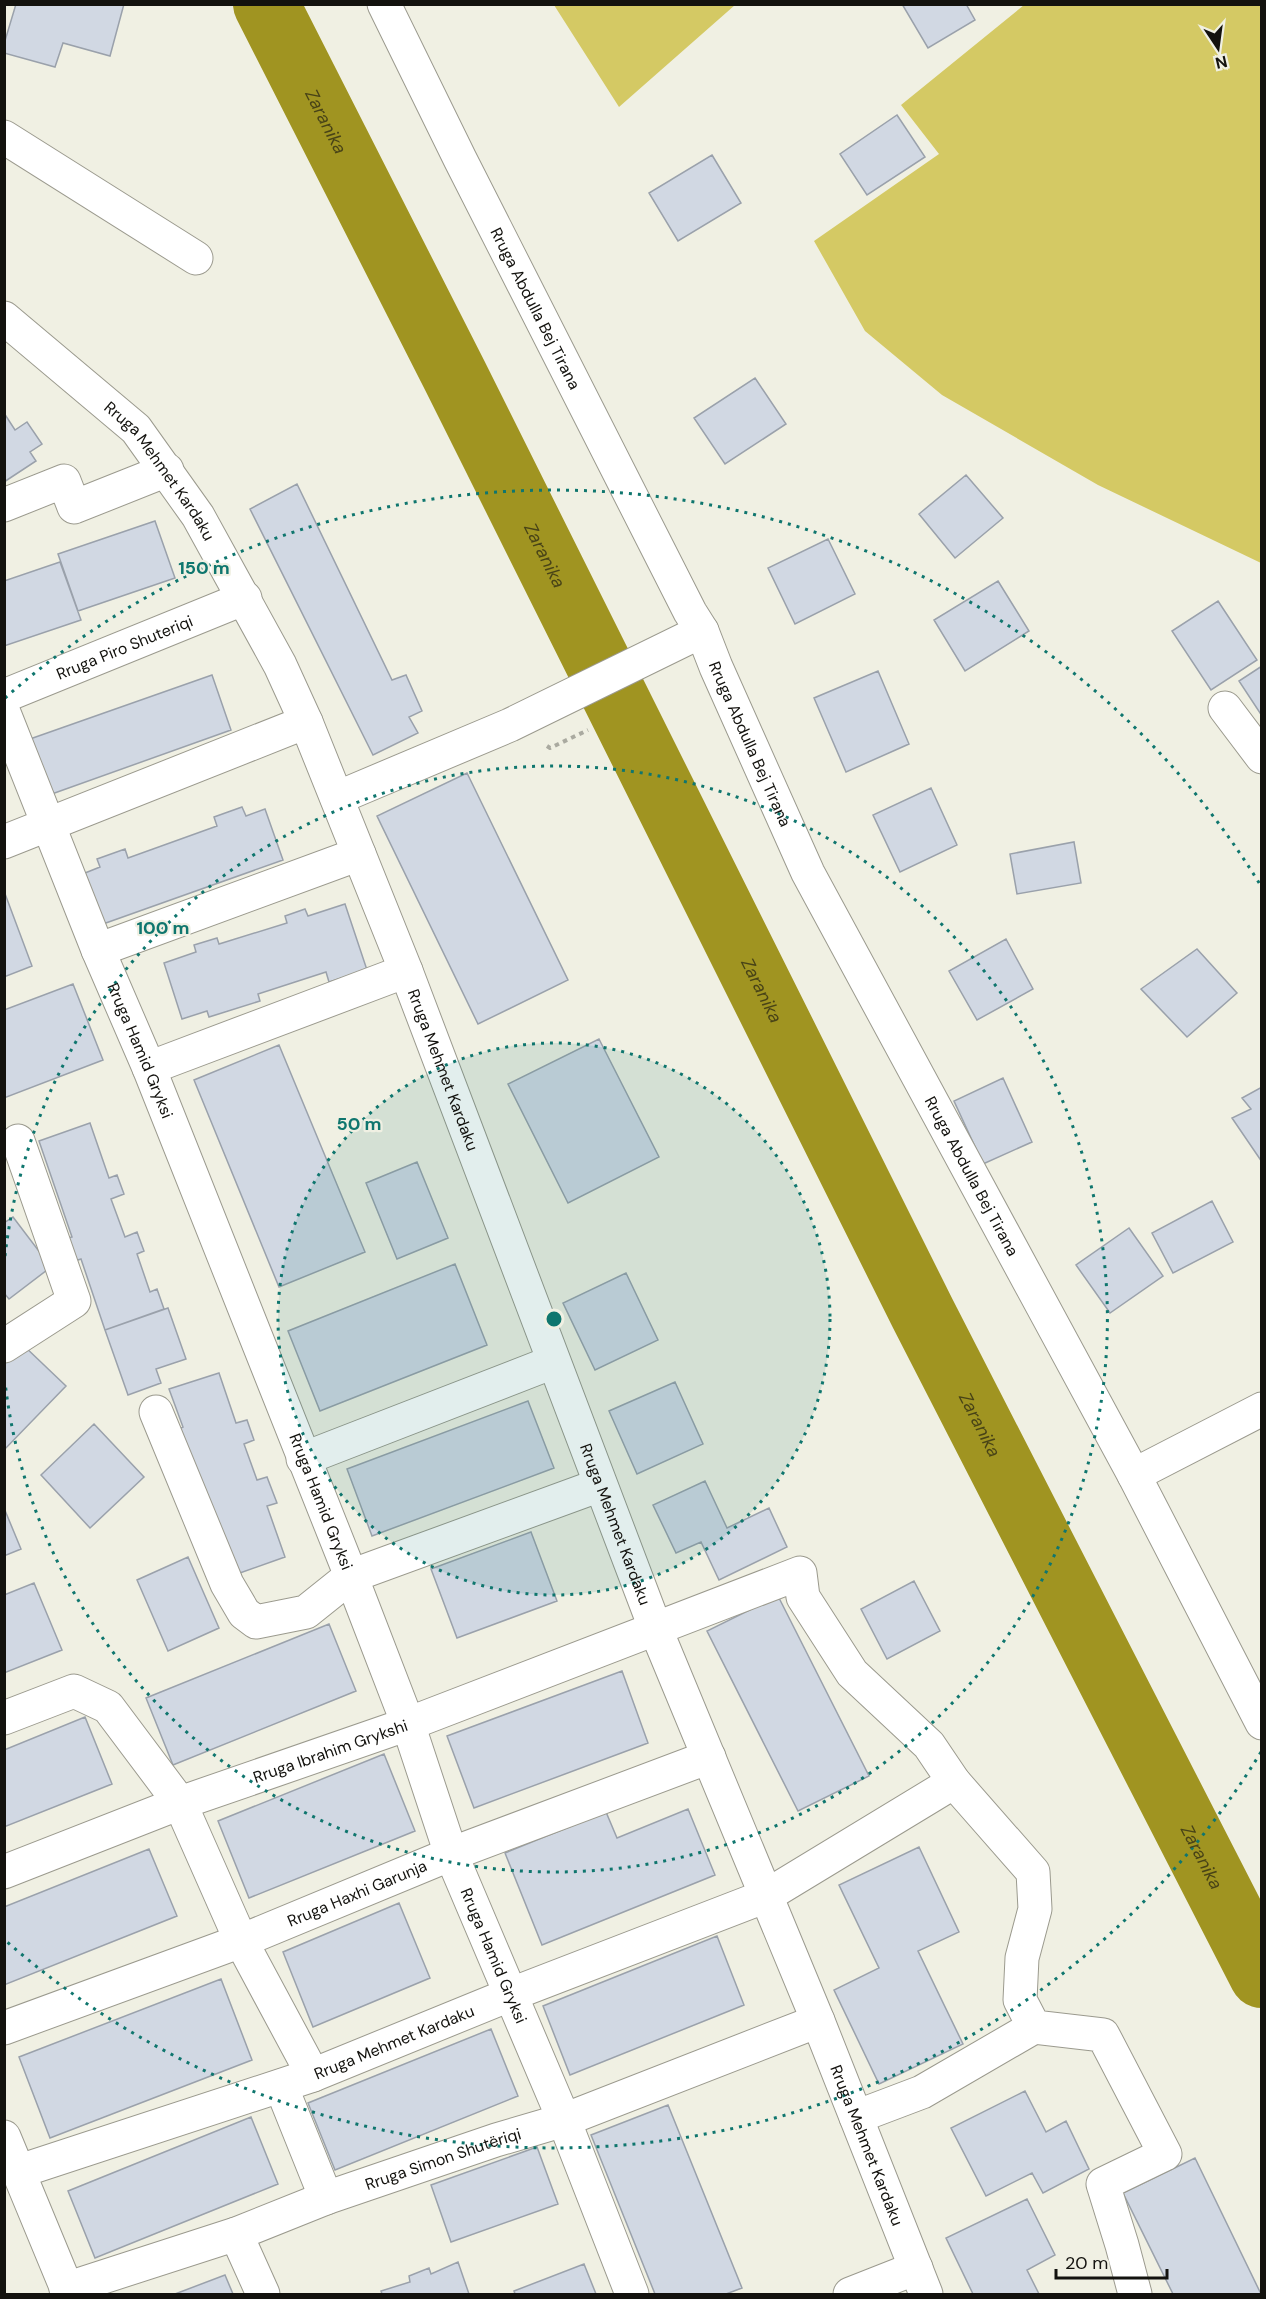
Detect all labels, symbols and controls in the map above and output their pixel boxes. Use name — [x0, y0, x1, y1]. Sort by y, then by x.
north arrow — [1188, 18, 1248, 78]
text: N — [1213, 51, 1229, 74]
water label: Zaranika — [299, 85, 352, 158]
street label: Rruga Abdulla Bej Tirana — [485, 224, 585, 393]
street label: Rruga Mehmet Kardaku — [100, 397, 219, 544]
water label: Zaranika — [518, 519, 571, 592]
text: 150 m — [178, 556, 230, 580]
street label: Rruga Piro Shuteriqi — [53, 610, 196, 685]
street label: Rruga Abdulla Bej Tirana — [704, 659, 796, 830]
text: 100 m — [136, 916, 190, 940]
water label: Zaranika — [735, 954, 788, 1027]
street label: Rruga Hamid Gryksi — [102, 980, 178, 1121]
street label: Rruga Mehmet Kardaku — [403, 986, 483, 1154]
street label: Rruga Abdulla Bej Tirana — [920, 1093, 1023, 1260]
text: 50 m — [336, 1112, 382, 1136]
centre of rings — [544, 1309, 564, 1329]
water label: Zaranika — [953, 1388, 1006, 1461]
street label: Rruga Hamid Gryksi — [284, 1430, 357, 1573]
street label: Rruga Mehmet Kardaku — [575, 1441, 656, 1608]
street label: Rruga Ibrahim Grykshi — [250, 1715, 410, 1788]
water label: Zaranika — [1175, 1821, 1228, 1894]
street label: Rruga Haxhi Garunja — [284, 1855, 430, 1932]
street label: Rruga Hamid Gryksi — [456, 1885, 532, 2027]
street label: Rruga Mehmet Kardaku — [311, 2000, 477, 2084]
street label: Rruga Mehmet Kardaku — [825, 2062, 908, 2229]
street label: Rruga Simon Shutëriqi — [362, 2123, 524, 2195]
scale bar — [1056, 2242, 1167, 2280]
text: 20 m — [1065, 2251, 1108, 2275]

